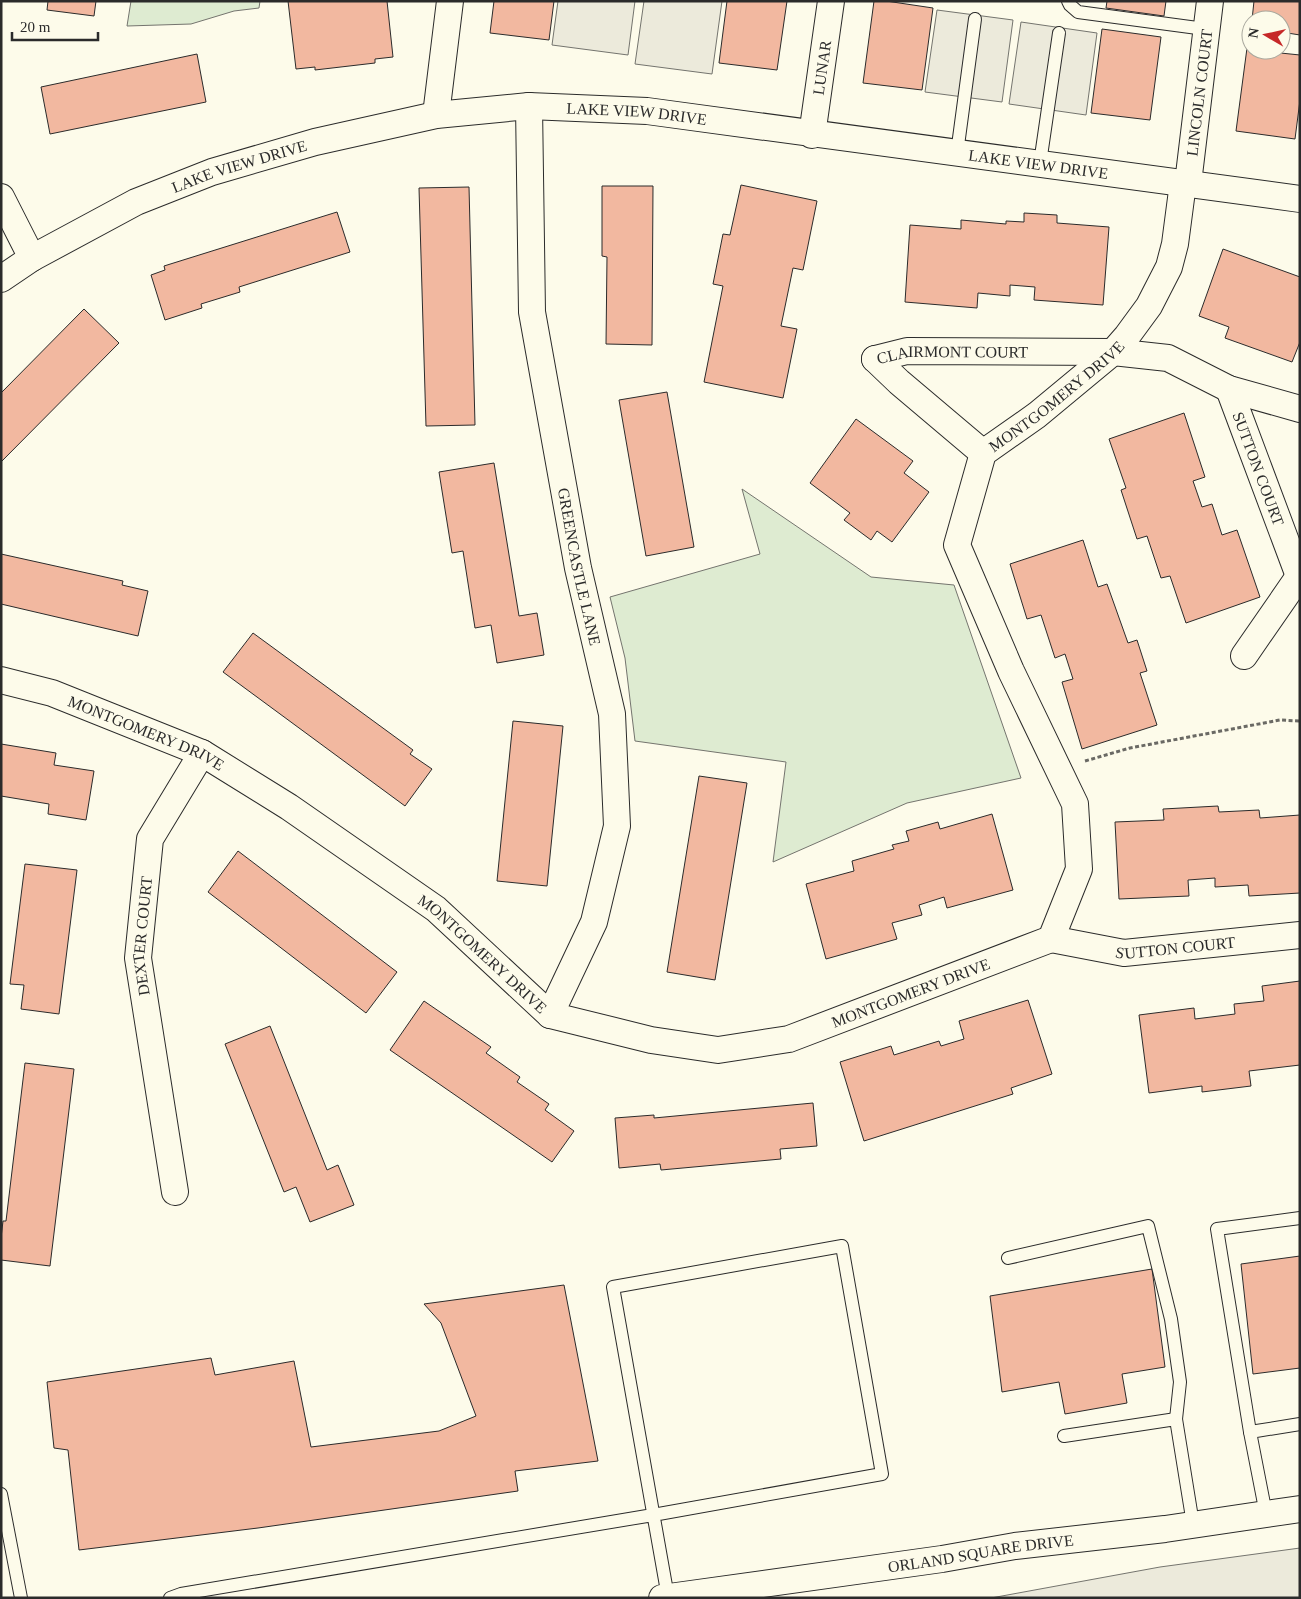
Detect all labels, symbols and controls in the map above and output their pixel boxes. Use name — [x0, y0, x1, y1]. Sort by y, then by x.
scale bar — [12, 10, 99, 42]
north arrow — [1241, 10, 1291, 60]
text: 20 m — [20, 19, 51, 35]
text: N — [1245, 27, 1262, 39]
street label: LINCOLN COURT — [1183, 28, 1216, 157]
street label: LUNAR — [810, 39, 834, 96]
street label: LAKE VIEW DRIVE — [566, 100, 708, 128]
street label: LAKE VIEW DRIVE — [169, 137, 309, 196]
street label: LAKE VIEW DRIVE — [967, 146, 1109, 182]
street label: MONTGOMERY DRIVE — [986, 338, 1128, 455]
street label: CLAIRMONT COURT — [875, 343, 1028, 367]
street label: SUTTON COURT — [1229, 410, 1287, 528]
street label: GREENCASTLE LANE — [555, 486, 604, 647]
street label: MONTGOMERY DRIVE — [66, 692, 227, 774]
street label: DEXTER COURT — [129, 875, 155, 997]
street label: MONTGOMERY DRIVE — [415, 891, 550, 1017]
street label: SUTTON COURT — [1114, 934, 1236, 962]
street label: MONTGOMERY DRIVE — [829, 955, 992, 1031]
street label: ORLAND SQUARE DRIVE — [887, 1531, 1075, 1575]

